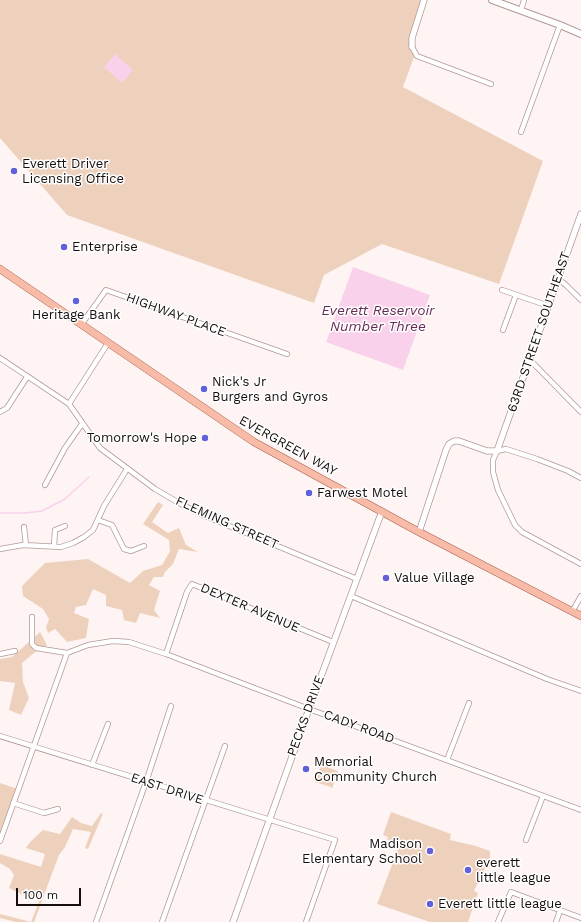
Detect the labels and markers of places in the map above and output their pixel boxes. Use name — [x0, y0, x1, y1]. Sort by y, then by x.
place label: Everett Driver Licensing Office — [22, 156, 124, 187]
marker: Everett Driver Licensing Office — [9, 166, 19, 176]
place label: Enterprise — [72, 239, 138, 255]
marker: Enterprise — [59, 242, 69, 252]
marker: Heritage Bank — [71, 296, 81, 306]
place label: Heritage Bank — [32, 307, 120, 323]
place label: Nick's Jr Burgers and Gyros — [212, 374, 328, 405]
marker: Nick's Jr Burgers and Gyros — [199, 384, 209, 394]
place label: Tomorrow's Hope — [87, 430, 197, 446]
marker: Tomorrow's Hope — [200, 433, 210, 443]
place label: Farwest Motel — [317, 485, 407, 501]
marker: Farwest Motel — [304, 488, 314, 498]
place label: Value Village — [394, 570, 475, 586]
marker: Value Village — [381, 573, 391, 583]
place label: Memorial Community Church — [314, 754, 437, 785]
marker: Memorial Community Church — [301, 764, 311, 774]
place label: Madison Elementary School — [302, 836, 422, 867]
marker: Madison Elementary School — [425, 846, 435, 856]
place label: everett little league — [476, 855, 551, 886]
marker: everett little league — [463, 865, 473, 875]
place label: Everett little league — [438, 896, 562, 912]
marker: Everett little league — [425, 899, 435, 909]

